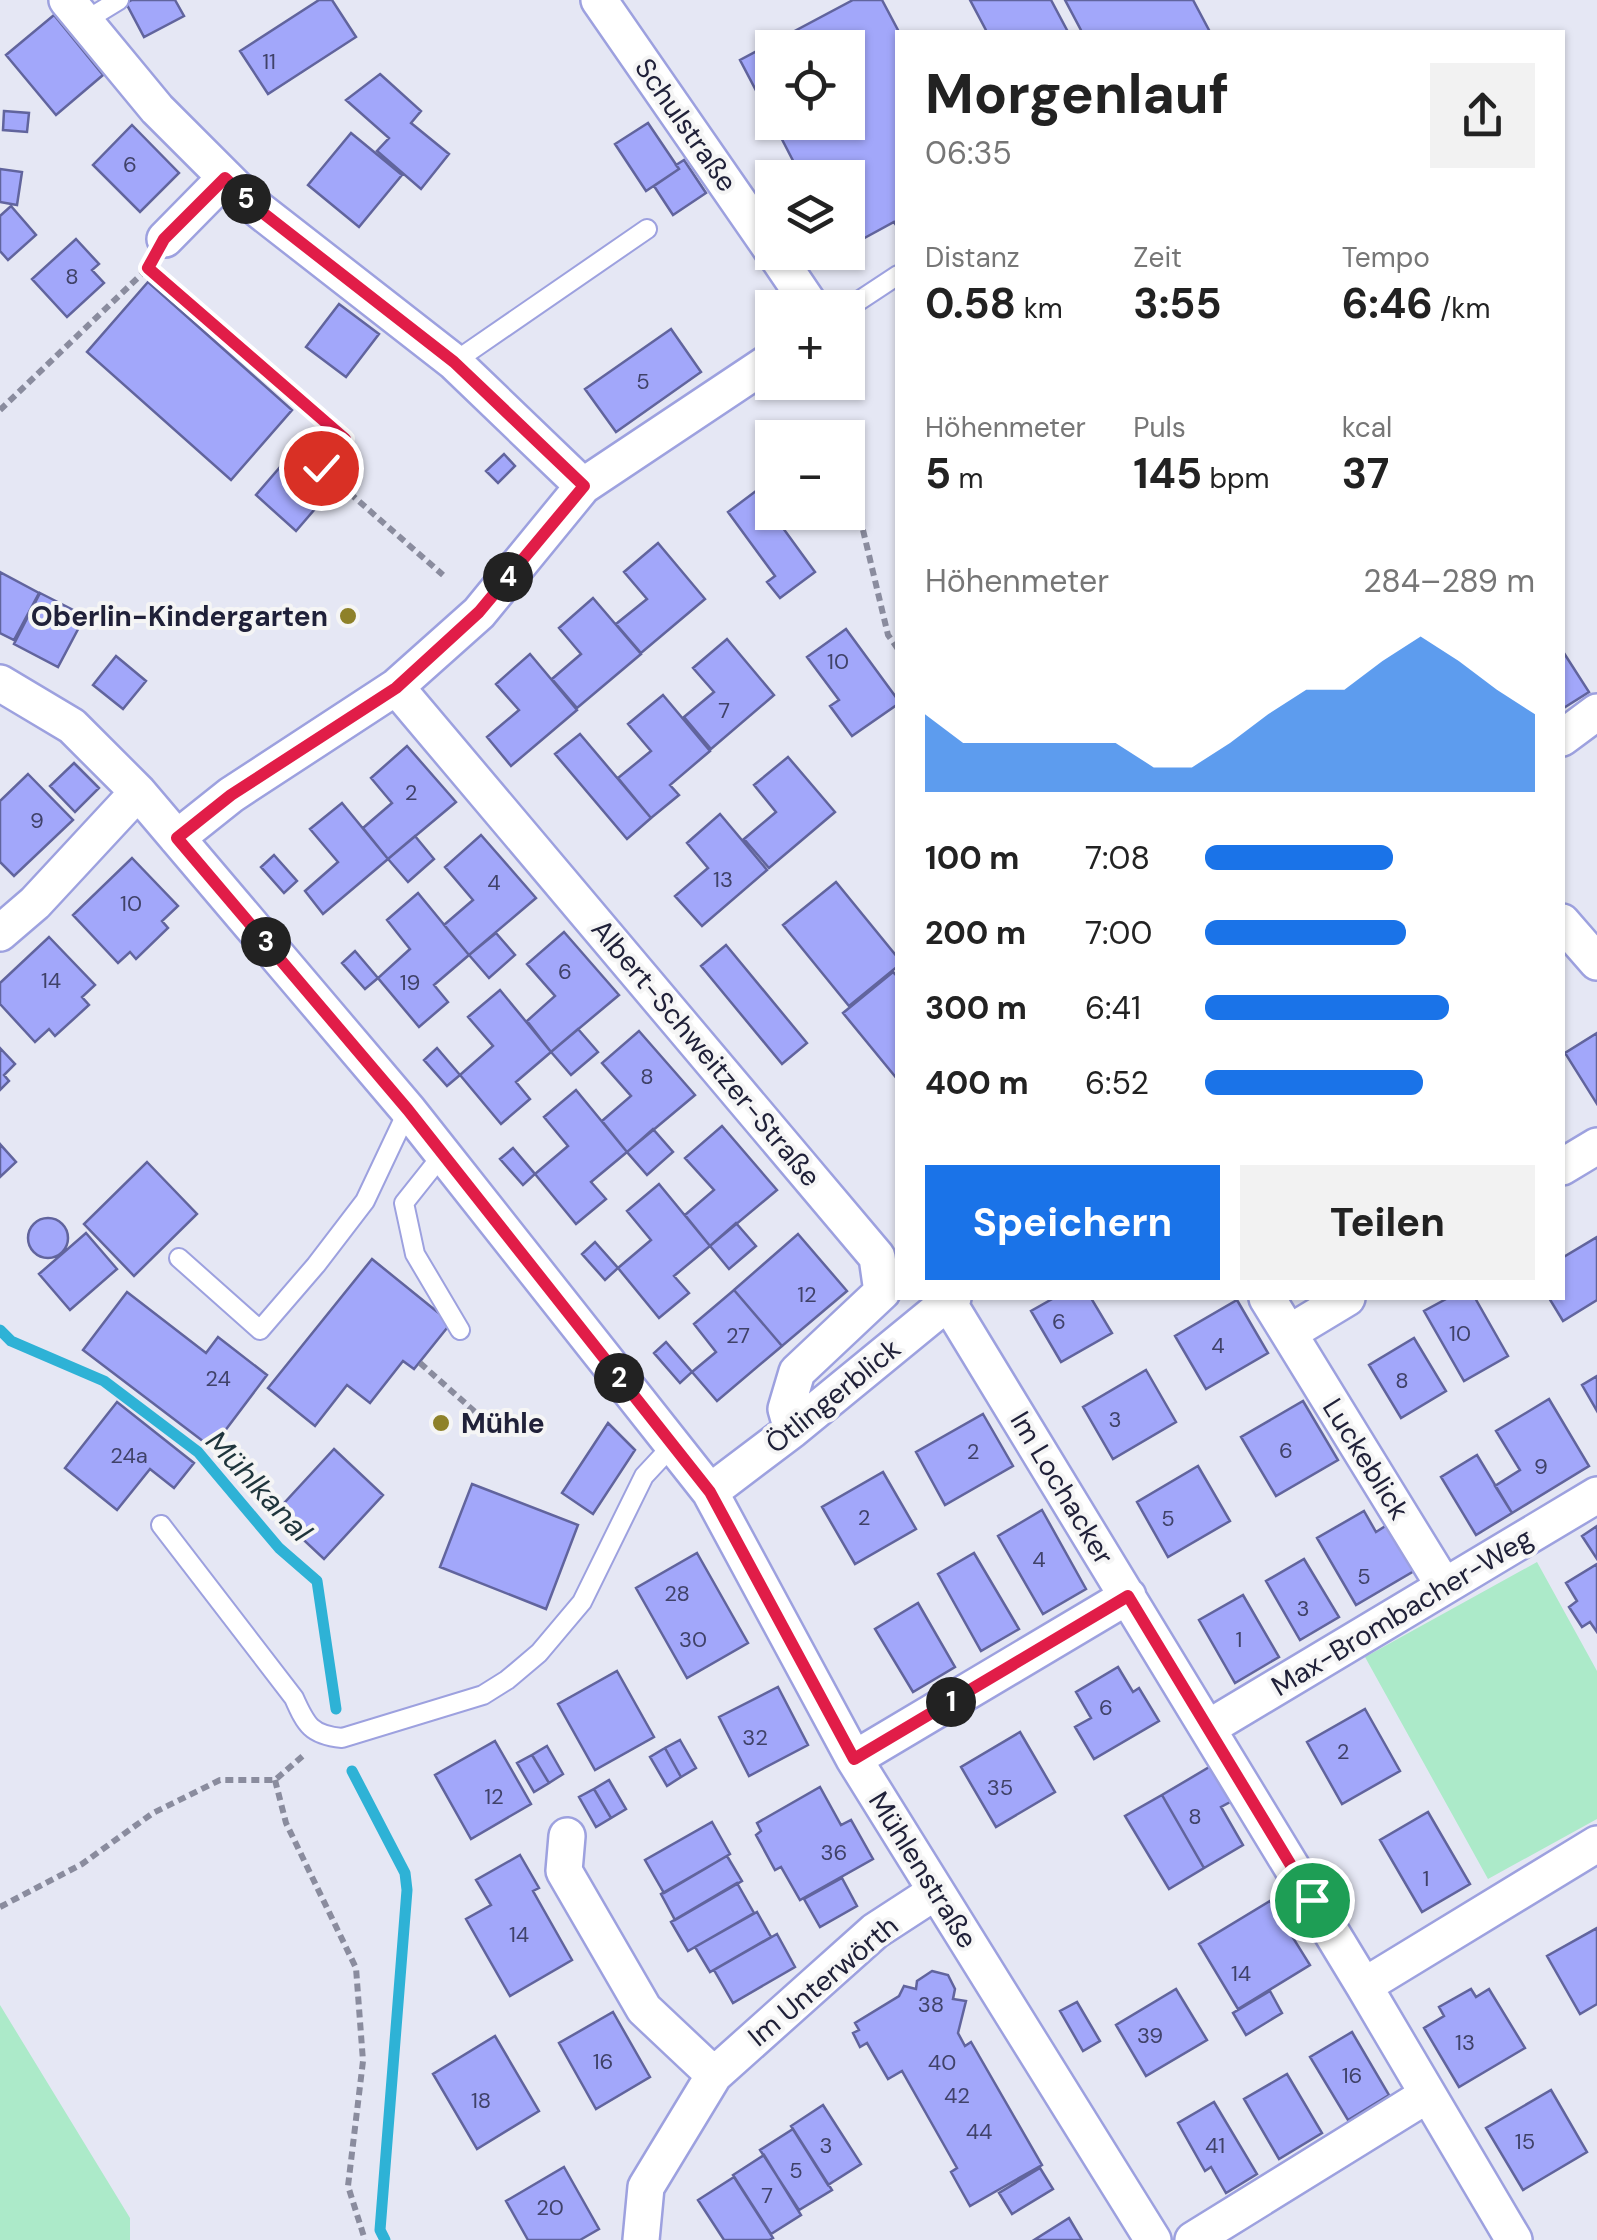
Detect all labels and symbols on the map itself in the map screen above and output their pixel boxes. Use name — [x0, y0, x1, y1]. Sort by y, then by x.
house number: 11 — [262, 47, 276, 76]
street label: Schulstraße — [626, 51, 746, 199]
house number: 6 — [123, 150, 137, 179]
pin: 5 — [221, 174, 271, 224]
house number: 8 — [65, 262, 79, 291]
house number: 5 — [636, 367, 650, 396]
pin — [279, 426, 364, 511]
pin: 4 — [483, 552, 533, 602]
place label: Oberlin-Kindergarten — [31, 598, 328, 635]
marker: Oberlin-Kindergarten — [337, 605, 359, 627]
house number: 10 — [827, 647, 849, 676]
house number: 7 — [718, 696, 730, 725]
house number: 2 — [405, 778, 417, 807]
house number: 9 — [30, 806, 44, 835]
house number: 13 — [713, 865, 733, 894]
house number: 4 — [487, 868, 501, 897]
house number: 10 — [120, 889, 142, 918]
street label: Albert-Schweitzer-Straße — [583, 911, 829, 1195]
pin: 3 — [241, 917, 291, 967]
house number: 6 — [558, 957, 572, 986]
house number: 14 — [41, 966, 61, 995]
house number: 19 — [400, 968, 420, 997]
house number: 8 — [640, 1062, 654, 1091]
house number: 12 — [797, 1280, 817, 1309]
house number: 6 — [1052, 1307, 1066, 1336]
house number: 10 — [1449, 1319, 1471, 1348]
house number: 27 — [726, 1321, 750, 1350]
street label: Ötlingerblick — [758, 1330, 908, 1462]
house number: 4 — [1211, 1331, 1225, 1360]
pin: 2 — [594, 1353, 644, 1403]
house number: 24 — [205, 1364, 231, 1393]
house number: 8 — [1395, 1366, 1409, 1395]
street label: Luckeblick — [1314, 1391, 1418, 1527]
place label: Mühle — [461, 1405, 545, 1442]
street label: Im Lochacker — [1002, 1405, 1122, 1571]
house number: 3 — [1108, 1405, 1122, 1434]
marker: Mühle — [430, 1412, 452, 1434]
water label: Mühlkanal — [198, 1422, 321, 1551]
house number: 6 — [1279, 1436, 1293, 1465]
house number: 2 — [967, 1437, 979, 1466]
house number: 24a — [110, 1441, 148, 1470]
house number: 9 — [1534, 1452, 1548, 1481]
house number: 2 — [858, 1503, 870, 1532]
house number: 5 — [1161, 1504, 1175, 1533]
street label: Max-Brombacher-Weg — [1265, 1519, 1539, 1705]
house number: 4 — [1032, 1545, 1046, 1574]
house number: 5 — [1357, 1562, 1371, 1591]
house number: 28 — [664, 1579, 690, 1608]
house number: 3 — [1296, 1594, 1310, 1623]
house number: 30 — [679, 1625, 707, 1654]
house number: 1 — [1236, 1625, 1242, 1654]
pin: 1 — [926, 1677, 976, 1727]
house number: 6 — [1099, 1693, 1113, 1722]
house number: 32 — [742, 1723, 768, 1752]
house number: 2 — [1337, 1737, 1349, 1766]
house number: 35 — [987, 1773, 1013, 1802]
house number: 12 — [484, 1782, 504, 1811]
street label: Mühlenstraße — [860, 1785, 986, 1955]
house number: 8 — [1188, 1802, 1202, 1831]
house number: 36 — [821, 1838, 847, 1867]
pin — [1270, 1858, 1355, 1943]
house number: 1 — [1423, 1864, 1429, 1893]
street label: Im Unterwörth — [740, 1907, 906, 2055]
house number: 14 — [509, 1920, 529, 1949]
house number: 14 — [1231, 1959, 1251, 1988]
house number: 38 — [918, 1990, 944, 2019]
house number: 39 — [1137, 2021, 1163, 2050]
house number: 13 — [1455, 2028, 1475, 2057]
house number: 16 — [593, 2047, 613, 2076]
house number: 40 — [928, 2048, 956, 2077]
house number: 16 — [1342, 2061, 1362, 2090]
house number: 42 — [944, 2081, 970, 2110]
house number: 18 — [471, 2086, 491, 2115]
house number: 44 — [966, 2117, 992, 2146]
house number: 15 — [1515, 2127, 1535, 2156]
house number: 3 — [819, 2131, 833, 2160]
house number: 41 — [1205, 2131, 1225, 2160]
house number: 5 — [789, 2156, 803, 2185]
house number: 7 — [761, 2181, 773, 2210]
house number: 20 — [536, 2193, 564, 2222]

